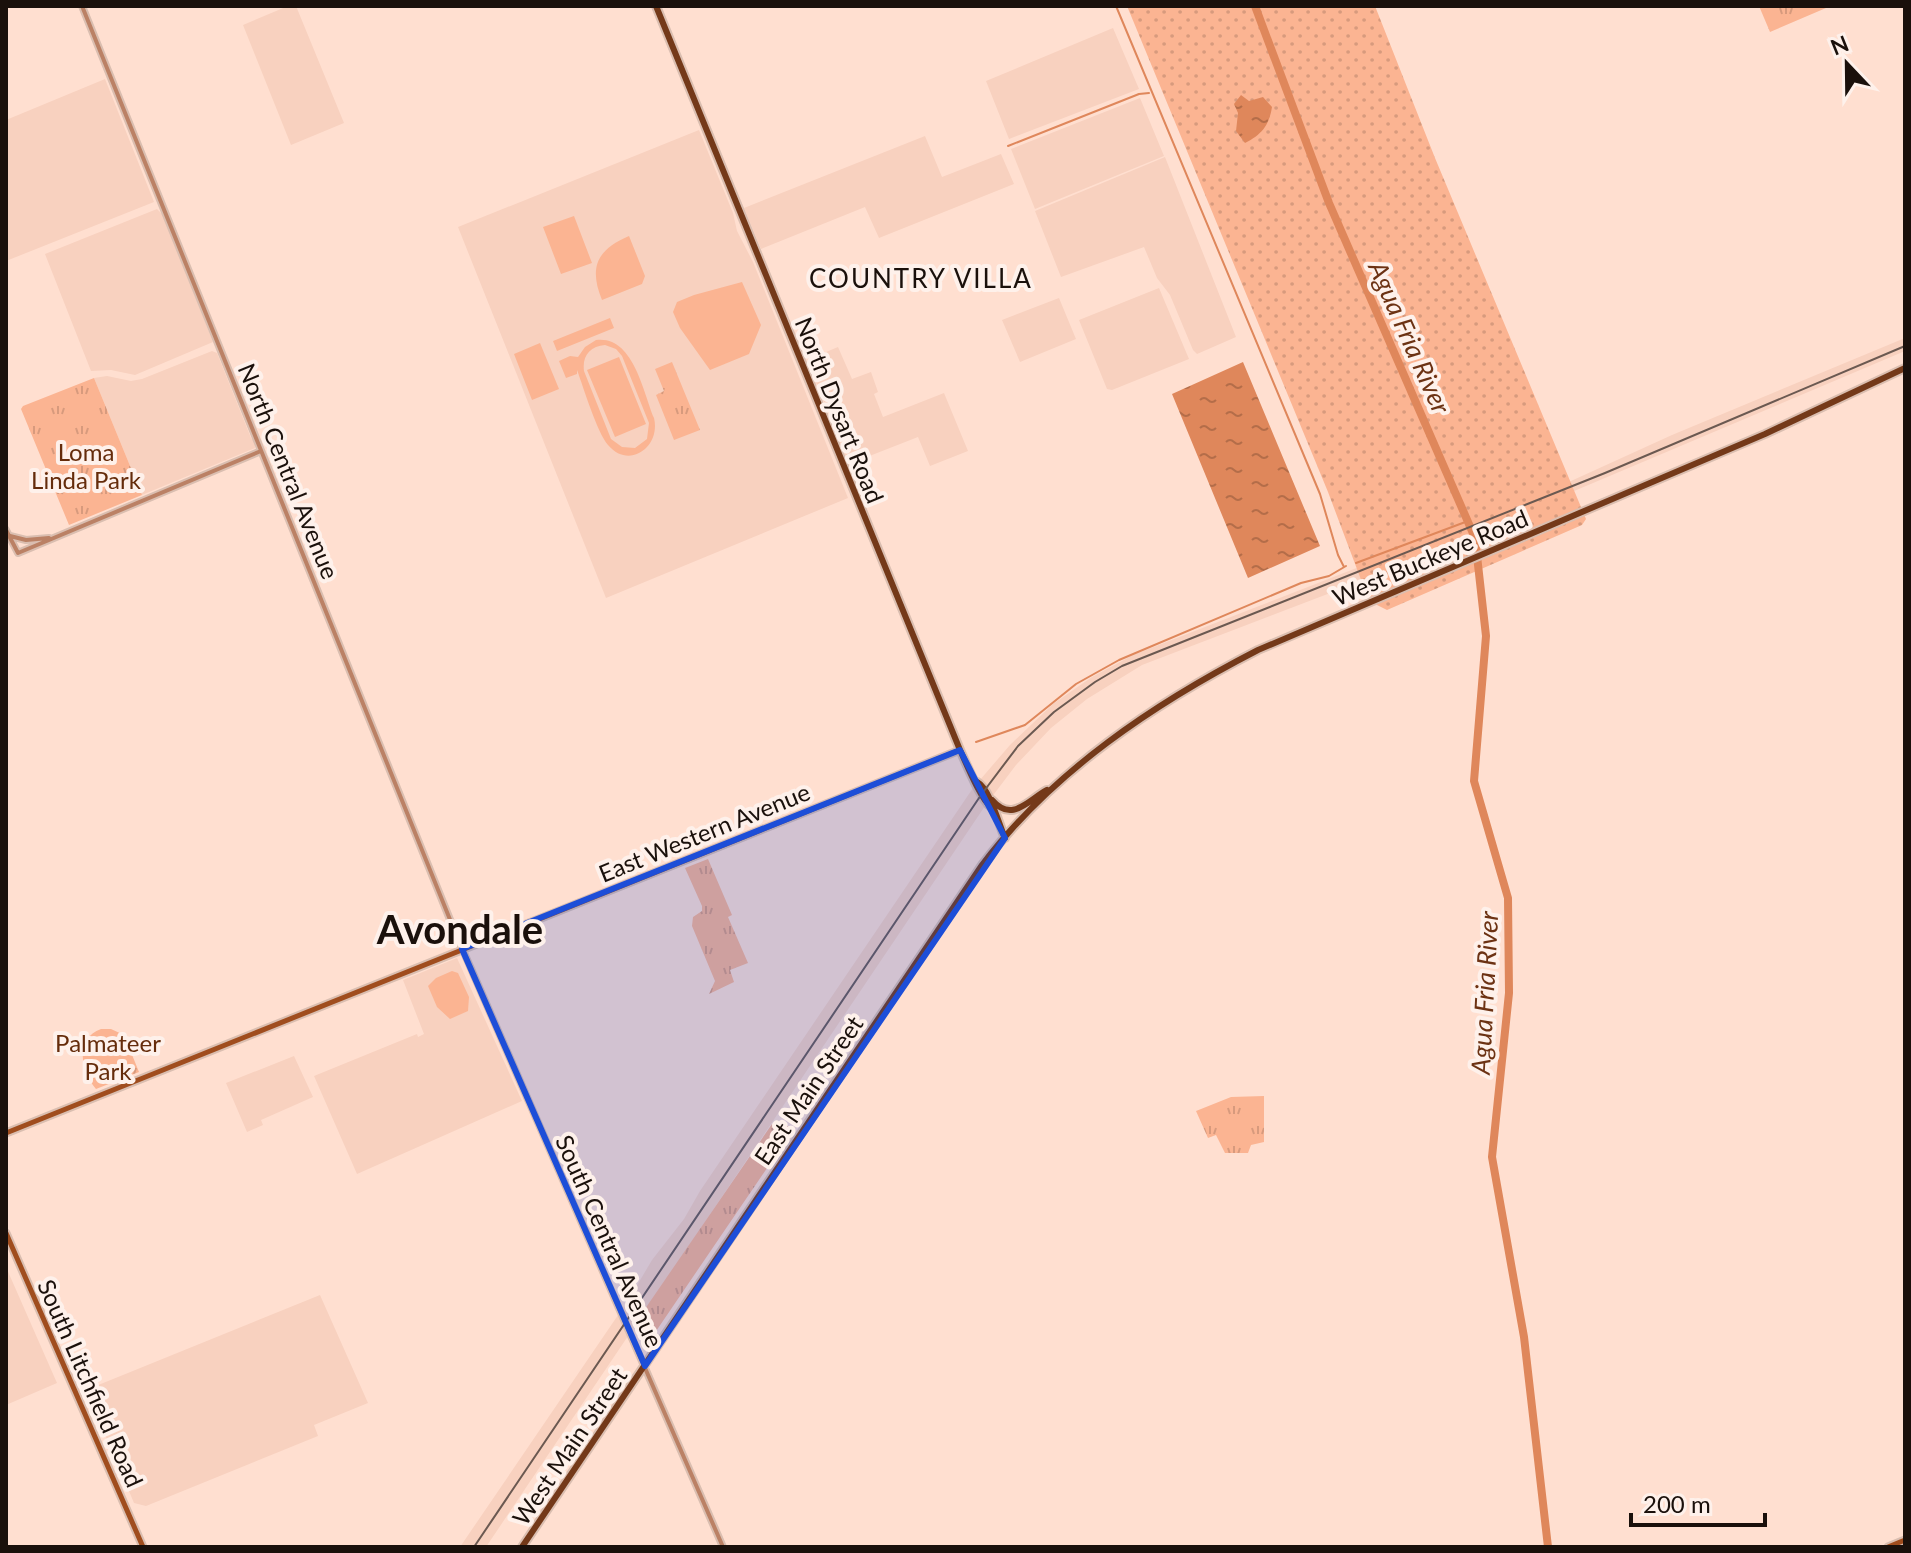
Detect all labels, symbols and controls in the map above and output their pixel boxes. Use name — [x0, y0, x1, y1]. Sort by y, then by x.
north arrow — [1807, 24, 1887, 104]
text: N — [1826, 29, 1852, 61]
water label: Agua Fria River — [1362, 255, 1458, 419]
district label: COUNTRY VILLA — [809, 262, 1033, 294]
street label: North Dysart Road — [790, 313, 890, 507]
street label: North Central Avenue — [233, 359, 345, 583]
park label: Loma Linda Park — [31, 437, 142, 494]
street label: West Buckeye Road — [1328, 503, 1532, 611]
street label: East Western Avenue — [594, 776, 814, 888]
district label: Avondale — [376, 905, 543, 953]
water label: Agua Fria River — [1464, 909, 1504, 1076]
street label: East Main Street — [748, 1010, 869, 1170]
park label: Palmateer Park — [55, 1028, 161, 1085]
street label: South Central Avenue — [550, 1130, 670, 1352]
street label: South Litchfield Road — [32, 1275, 150, 1491]
street label: West Main Street — [506, 1361, 633, 1530]
scale bar — [1631, 1477, 1765, 1527]
text: 200 m — [1643, 1489, 1711, 1518]

